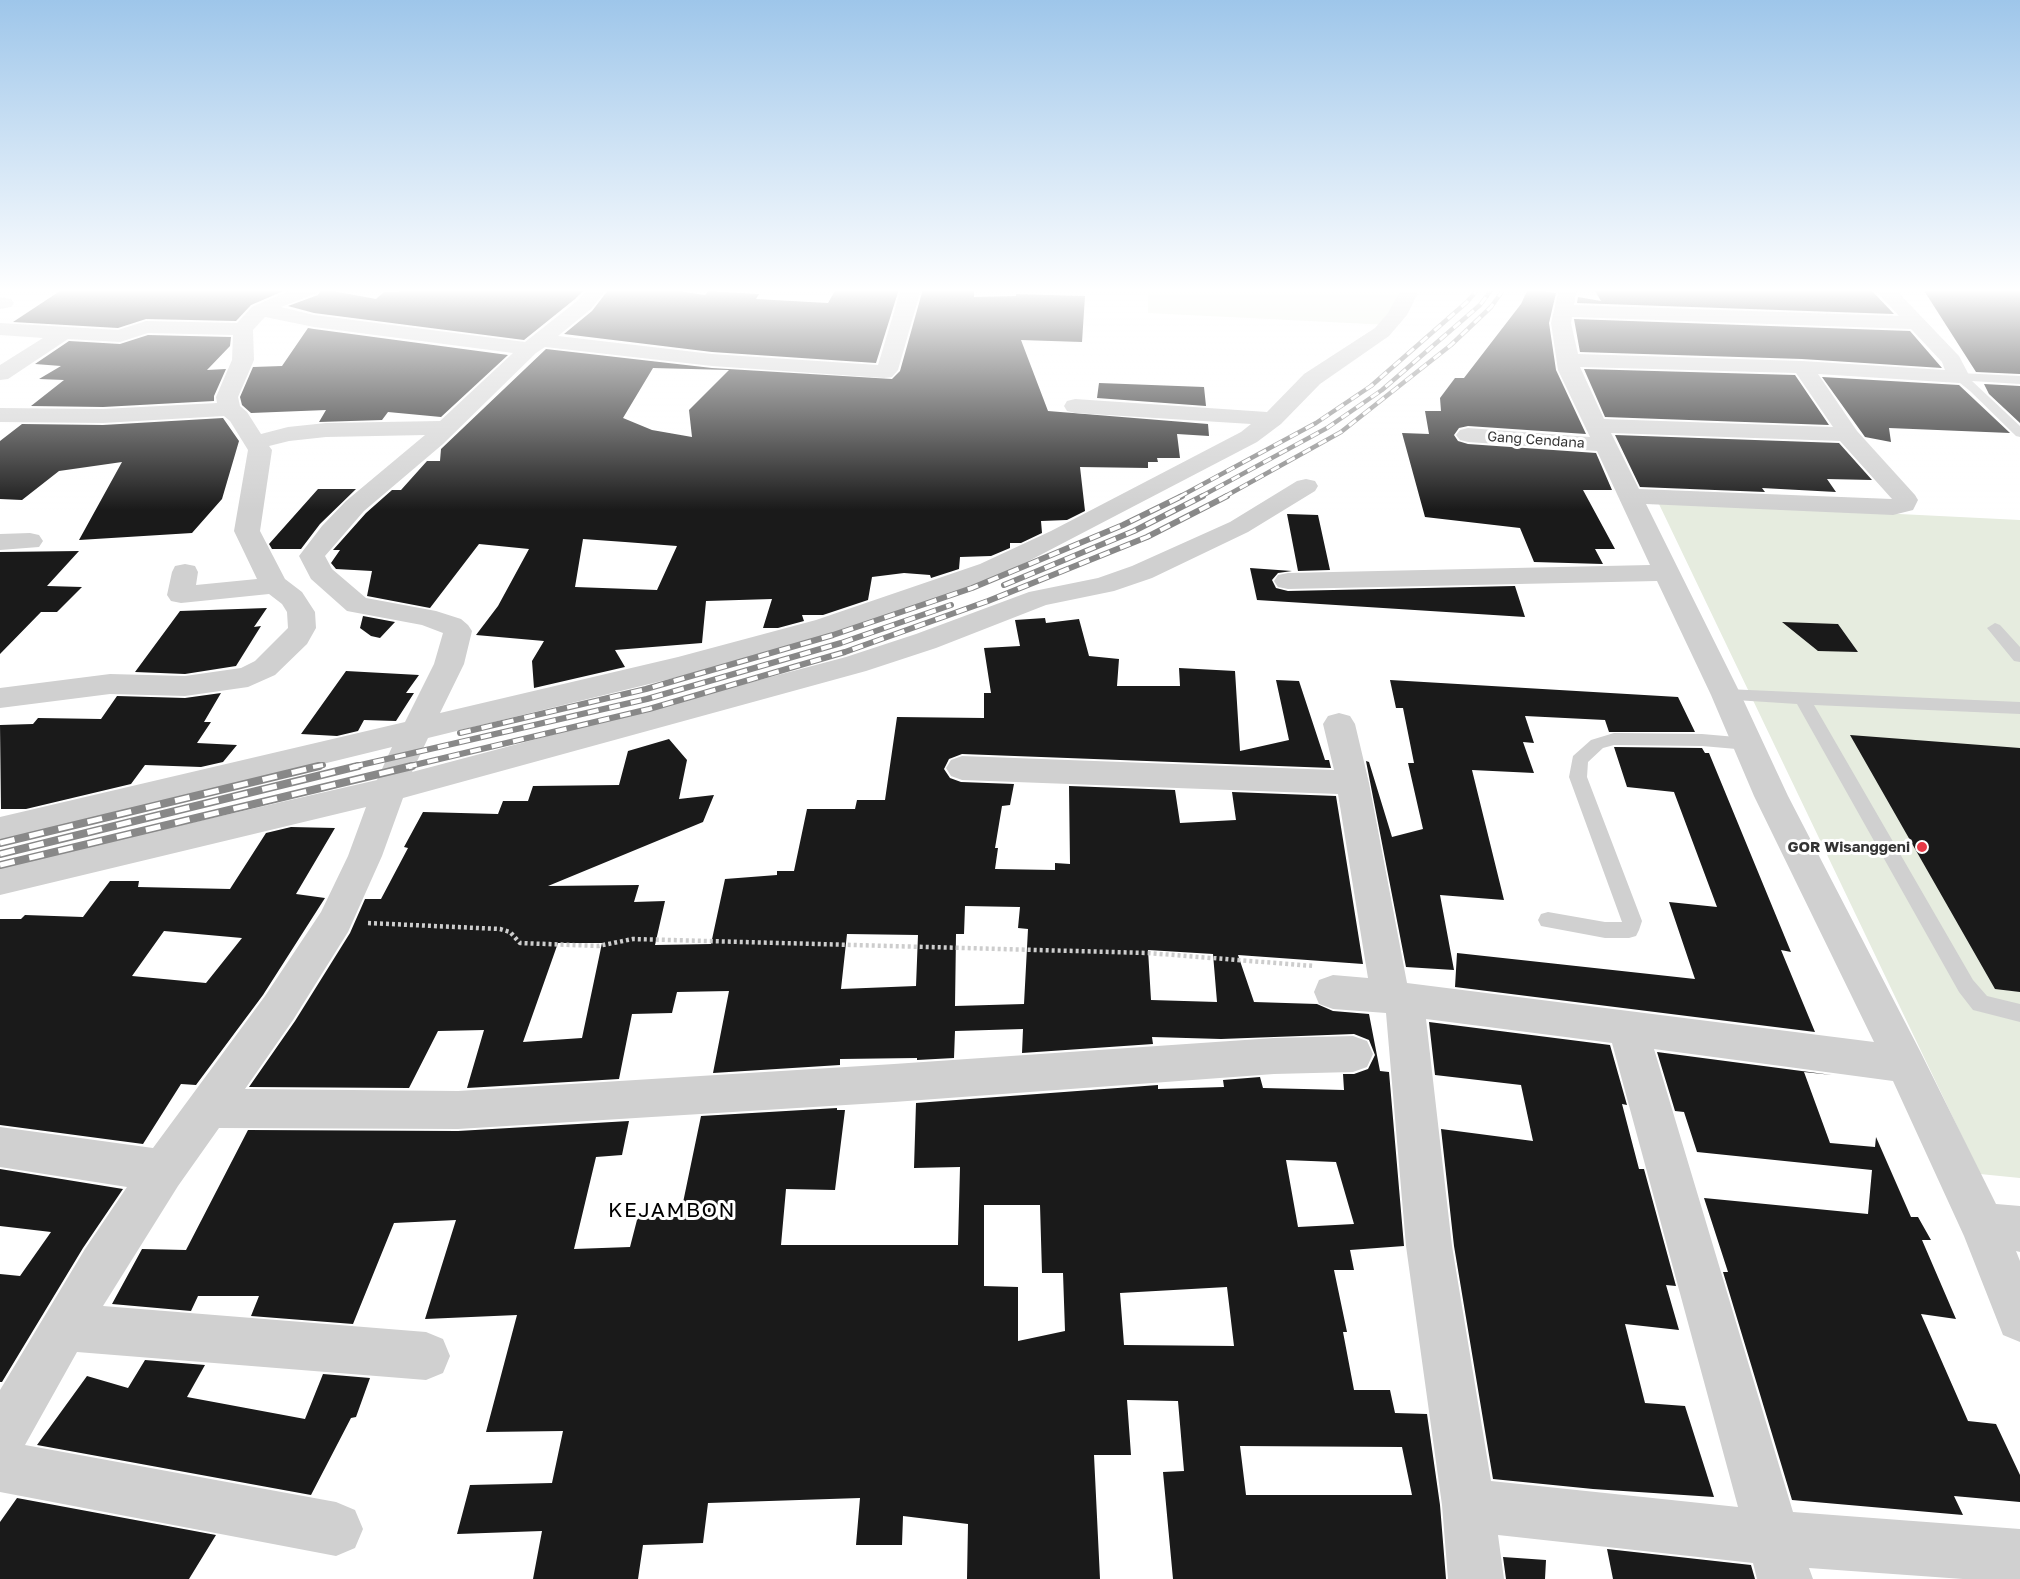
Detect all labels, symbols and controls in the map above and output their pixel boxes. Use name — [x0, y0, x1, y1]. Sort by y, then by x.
street label: Gang Cendana — [1487, 428, 1585, 452]
place label: GOR Wisanggeni — [1787, 838, 1910, 856]
marker: GOR Wisanggeni — [1915, 840, 1929, 854]
district label: KEJAMBON — [608, 1197, 736, 1223]

